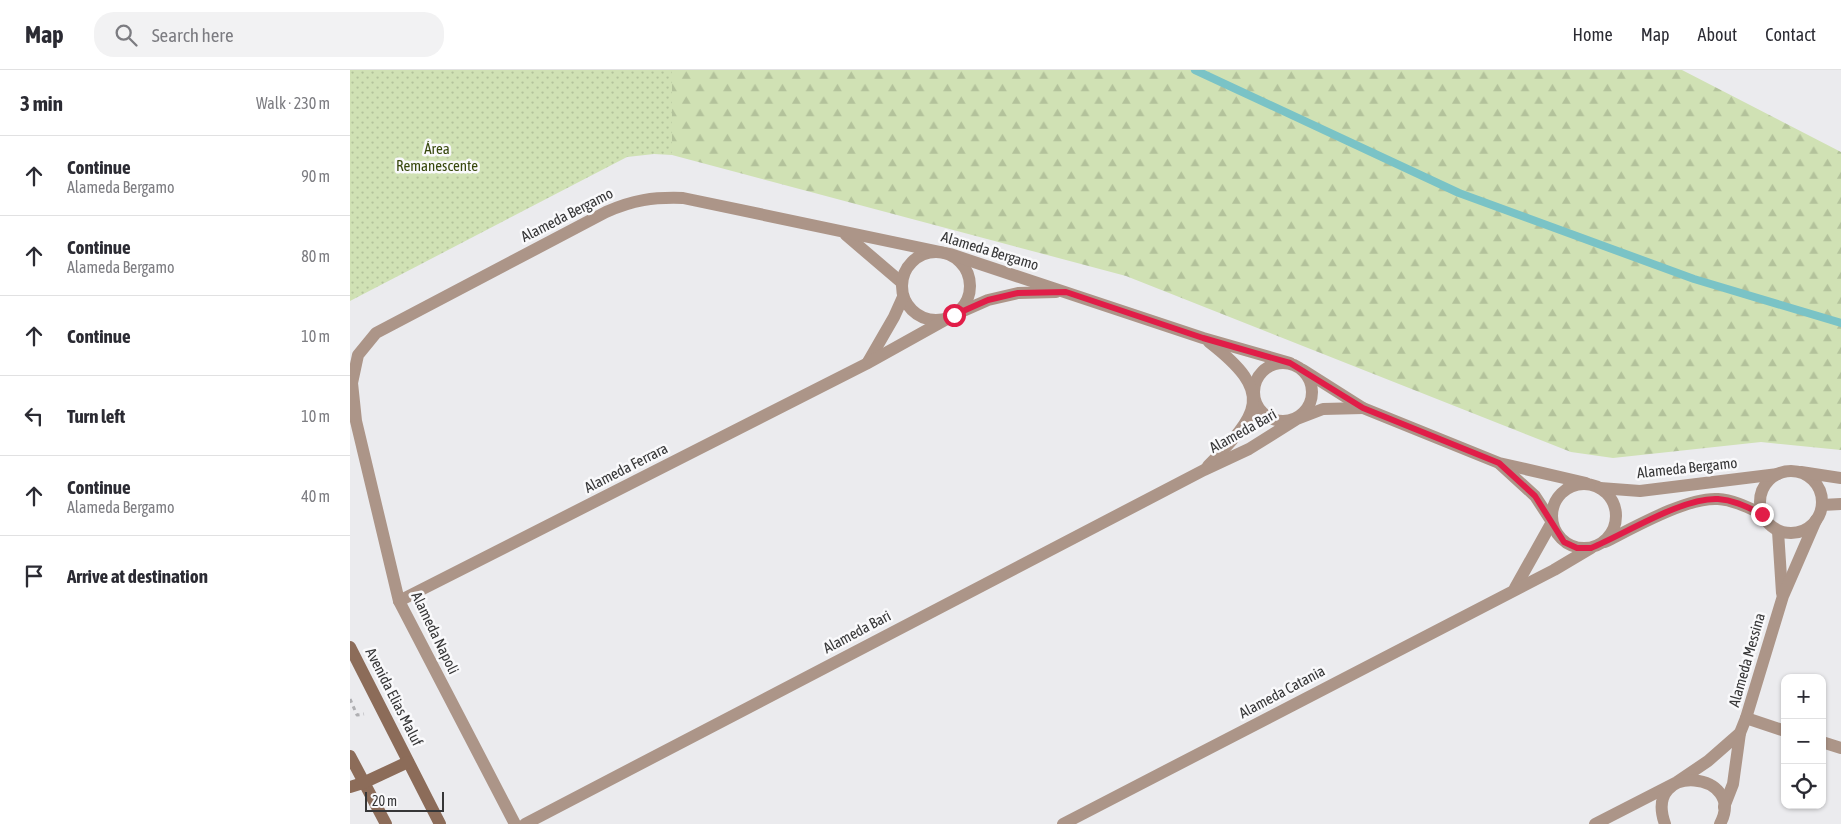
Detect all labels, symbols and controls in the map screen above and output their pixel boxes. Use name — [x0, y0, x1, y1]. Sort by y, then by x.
search box — [94, 12, 444, 57]
text: Map — [25, 21, 64, 48]
icon: search — [112, 21, 140, 49]
text: Search here — [152, 24, 234, 46]
text: Home — [1573, 24, 1613, 45]
text: Map — [1641, 24, 1670, 45]
text: About — [1698, 24, 1737, 45]
text: Contact — [1765, 24, 1816, 45]
text: 3 min — [20, 91, 63, 115]
text: Walk · 230 m — [256, 94, 330, 112]
park label: Área Remanescente — [396, 140, 478, 174]
text: Continue — [67, 156, 131, 178]
icon: ahead — [20, 162, 48, 190]
text: 90 m — [301, 167, 330, 185]
text: Alameda Bergamo — [67, 178, 175, 196]
street label: Alameda Bergamo — [518, 184, 616, 245]
street label: Alameda Bergamo — [939, 228, 1041, 273]
text: Continue — [67, 236, 131, 258]
icon: ahead — [20, 242, 48, 270]
text: 80 m — [301, 247, 330, 265]
text: Alameda Bergamo — [67, 258, 175, 276]
route start — [943, 304, 966, 327]
icon: ahead — [20, 322, 48, 350]
text: Continue — [67, 325, 131, 347]
text: 10 m — [301, 327, 330, 345]
icon: left — [20, 402, 48, 430]
text: Turn left — [67, 405, 125, 427]
street label: Alameda Bari — [1206, 405, 1279, 456]
text: 10 m — [301, 407, 330, 425]
street label: Alameda Ferrara — [581, 439, 670, 496]
street label: Alameda Bergamo — [1636, 454, 1738, 481]
text: Continue — [67, 476, 131, 498]
icon: ahead — [20, 482, 48, 510]
text: 40 m — [301, 487, 330, 505]
text: Alameda Bergamo — [67, 498, 175, 516]
route end — [1751, 503, 1774, 526]
icon: arrive — [20, 562, 48, 590]
text: Arrive at destination — [67, 565, 208, 587]
street label: Alameda Napoli — [408, 589, 463, 677]
street label: Alameda Bari — [820, 607, 893, 656]
street label: Alameda Messina — [1725, 611, 1768, 709]
street label: Avenida Elias Maluf — [362, 645, 426, 749]
street label: Alameda Catania — [1236, 662, 1328, 721]
map controls — [1781, 674, 1826, 809]
button: + — [1781, 674, 1826, 719]
button: − — [1781, 719, 1826, 764]
button: locate — [1781, 764, 1826, 809]
scale bar — [365, 789, 444, 812]
text: 20 m — [372, 793, 397, 809]

